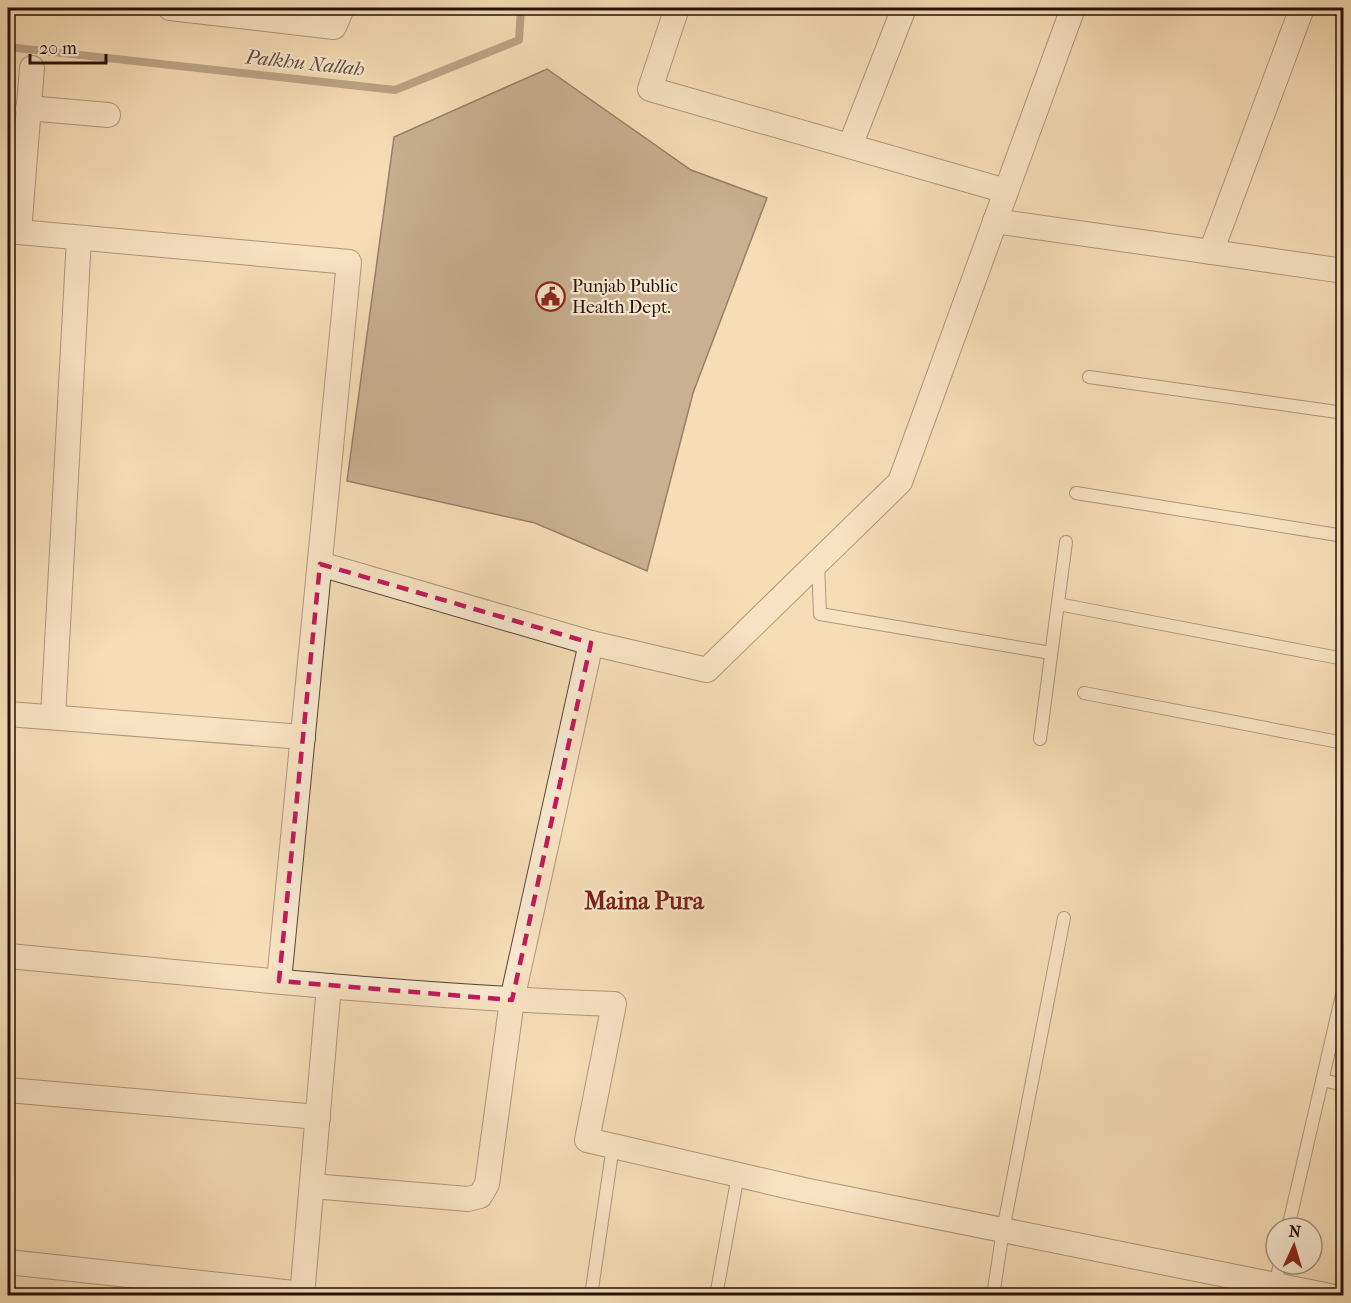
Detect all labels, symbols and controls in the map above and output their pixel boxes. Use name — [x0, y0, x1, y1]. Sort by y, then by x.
scale bar — [30, 27, 106, 65]
text: 20 m — [39, 38, 77, 59]
water label: Palkhu Nallah — [243, 45, 366, 81]
place label: Punjab Public Health Dept. — [572, 276, 678, 318]
public building icon: Punjab Public Health Dept. — [535, 280, 567, 312]
district label: Maina Pura — [584, 887, 705, 915]
north arrow — [1264, 1216, 1324, 1276]
text: N — [1288, 1222, 1303, 1241]

